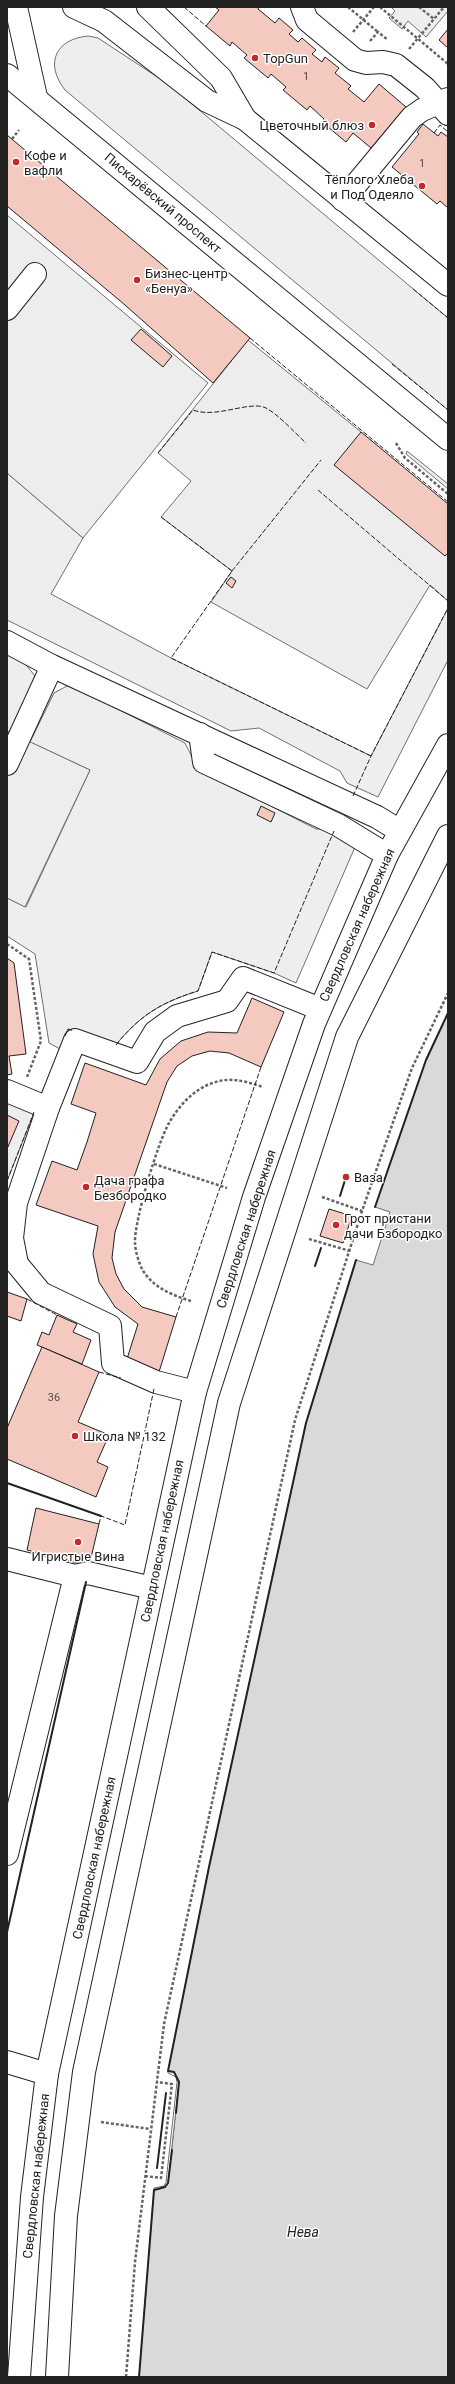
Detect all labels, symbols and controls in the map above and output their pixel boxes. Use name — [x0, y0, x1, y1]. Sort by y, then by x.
place label: TopGun — [263, 51, 308, 66]
marker: TopGun — [250, 53, 260, 63]
house number: 1 — [303, 70, 309, 83]
place label: Цветочный блюз — [260, 118, 364, 133]
marker: Цветочный блюз — [367, 120, 377, 130]
place label: Кофе и вафли — [24, 148, 67, 178]
street label: Пискарёвский проспект — [101, 150, 225, 256]
marker: Кофе и вафли — [11, 157, 21, 167]
house number: 1 — [419, 157, 425, 170]
place label: Тёплого Хлеба и Под Одеяло — [325, 172, 414, 202]
marker: Тёплого Хлеба и Под Одеяло — [417, 181, 427, 191]
place label: Бизнес-центр «Бенуа» — [145, 266, 228, 296]
marker: Бизнес-центр «Бенуа» — [132, 275, 142, 285]
street label: Свердловская набережная — [316, 846, 398, 1004]
street label: Свердловская набережная — [213, 1148, 279, 1310]
place label: Ваза — [354, 1170, 383, 1185]
marker: Ваза — [341, 1172, 351, 1182]
place label: Дача графа Безбородко — [94, 1173, 167, 1203]
marker: Дача графа Безбородко — [81, 1182, 91, 1192]
place label: Грот пристани дачи Бзбородко — [344, 1211, 443, 1241]
marker: Грот пристани дачи Бзбородко — [331, 1220, 341, 1230]
house number: 36 — [48, 1391, 60, 1404]
place label: Школа № 132 — [83, 1429, 166, 1444]
marker: Школа № 132 — [70, 1431, 80, 1441]
street label: Свердловская набережная — [137, 1458, 187, 1624]
marker: Игристые Вина — [73, 1537, 83, 1547]
place label: Игристые Вина — [32, 1549, 124, 1564]
street label: Свердловская набережная — [69, 1775, 119, 1941]
street label: Свердловская набережная — [20, 2093, 52, 2259]
water label: Нева — [287, 2224, 319, 2240]

